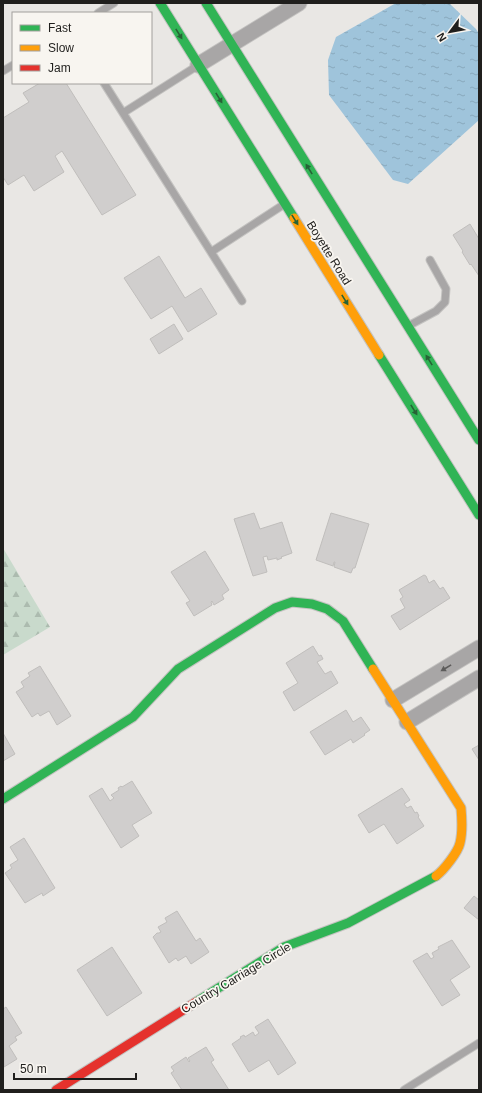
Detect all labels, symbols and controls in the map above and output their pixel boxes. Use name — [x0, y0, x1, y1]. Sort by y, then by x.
legend — [12, 12, 152, 84]
north arrow — [430, 12, 470, 52]
text: Fast — [48, 21, 72, 35]
one-way arrow — [175, 29, 183, 39]
text: N — [434, 31, 449, 44]
text: Slow — [48, 41, 74, 55]
text: Jam — [48, 61, 71, 75]
one-way arrow — [215, 93, 223, 103]
one-way arrow — [306, 163, 313, 175]
one-way arrow — [291, 215, 299, 225]
street label: Boyette Road — [304, 218, 354, 288]
one-way arrow — [341, 295, 349, 305]
one-way arrow — [425, 354, 432, 365]
one-way arrow — [410, 404, 417, 416]
one-way arrow — [441, 664, 451, 672]
street label: Country Carriage Circle — [179, 940, 294, 1016]
scale bar — [14, 1055, 136, 1081]
text: 50 m — [20, 1062, 47, 1076]

